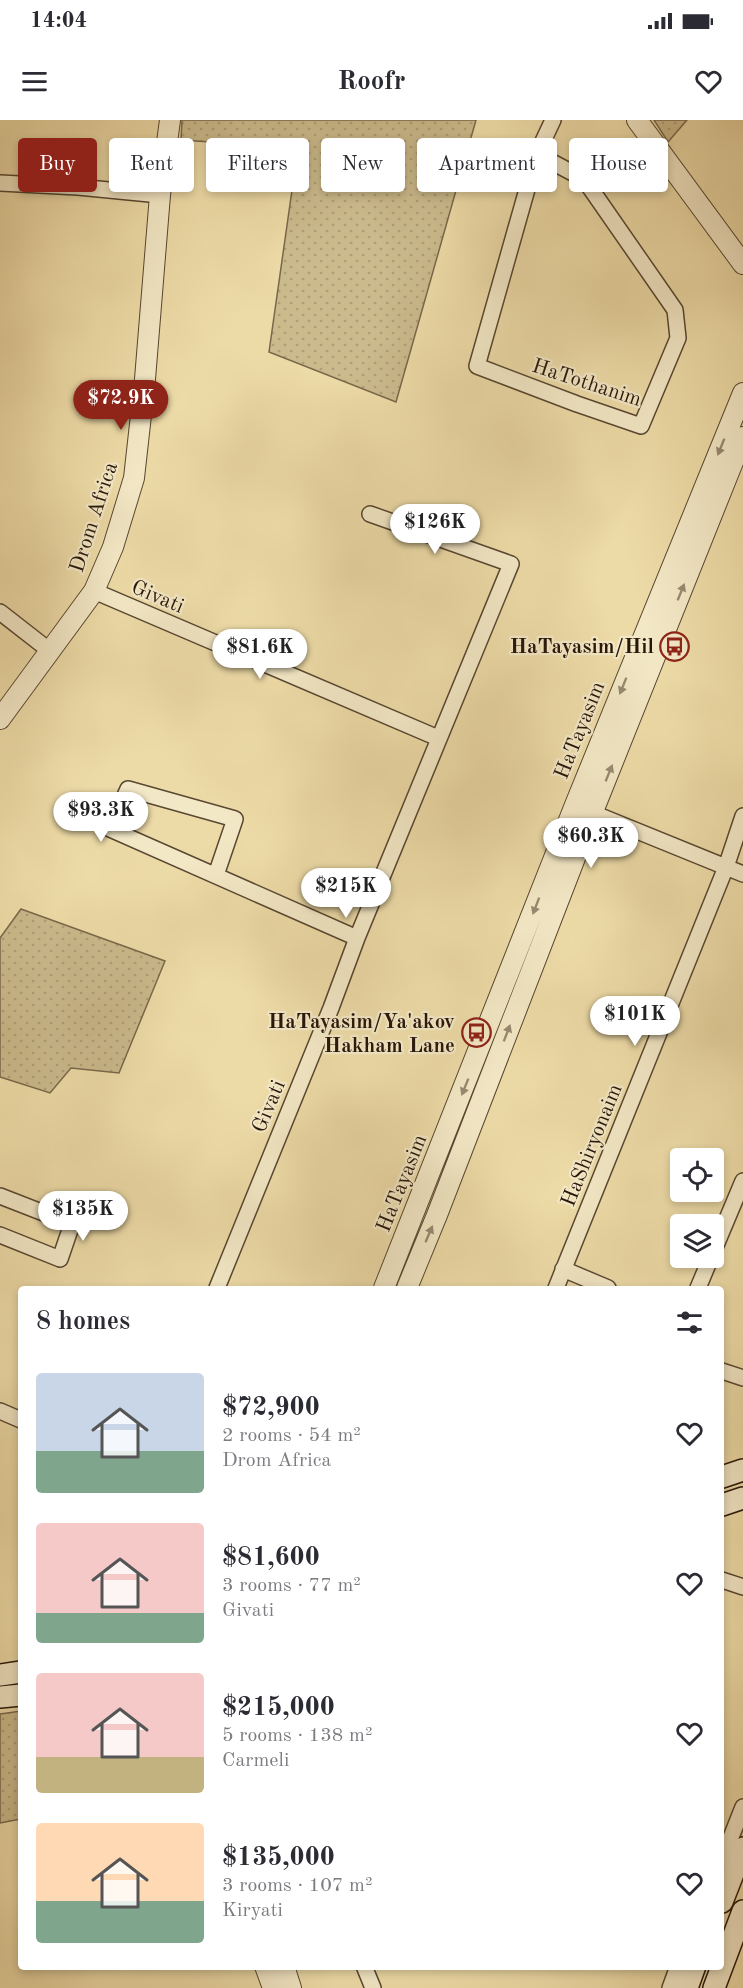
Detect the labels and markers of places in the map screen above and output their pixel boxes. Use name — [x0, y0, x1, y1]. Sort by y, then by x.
pin: $72.9K — [72, 380, 170, 431]
pin: $126K — [393, 504, 477, 555]
pin: $81.6K — [211, 629, 309, 680]
bus stop icon: HaTayasim/Hil — [659, 630, 691, 662]
place label: HaTayasim/Hil — [510, 637, 654, 658]
pin: $93.3K — [52, 792, 150, 843]
pin: $60.3K — [542, 818, 640, 869]
pin: $215K — [304, 868, 388, 919]
pin: $101K — [593, 996, 677, 1047]
place label: HaTayasim/Ya'akov Hakham Lane — [268, 1012, 455, 1057]
bus stop icon: HaTayasim/Ya'akov Hakham Lane — [460, 1017, 492, 1049]
pin: $135K — [41, 1191, 125, 1242]

